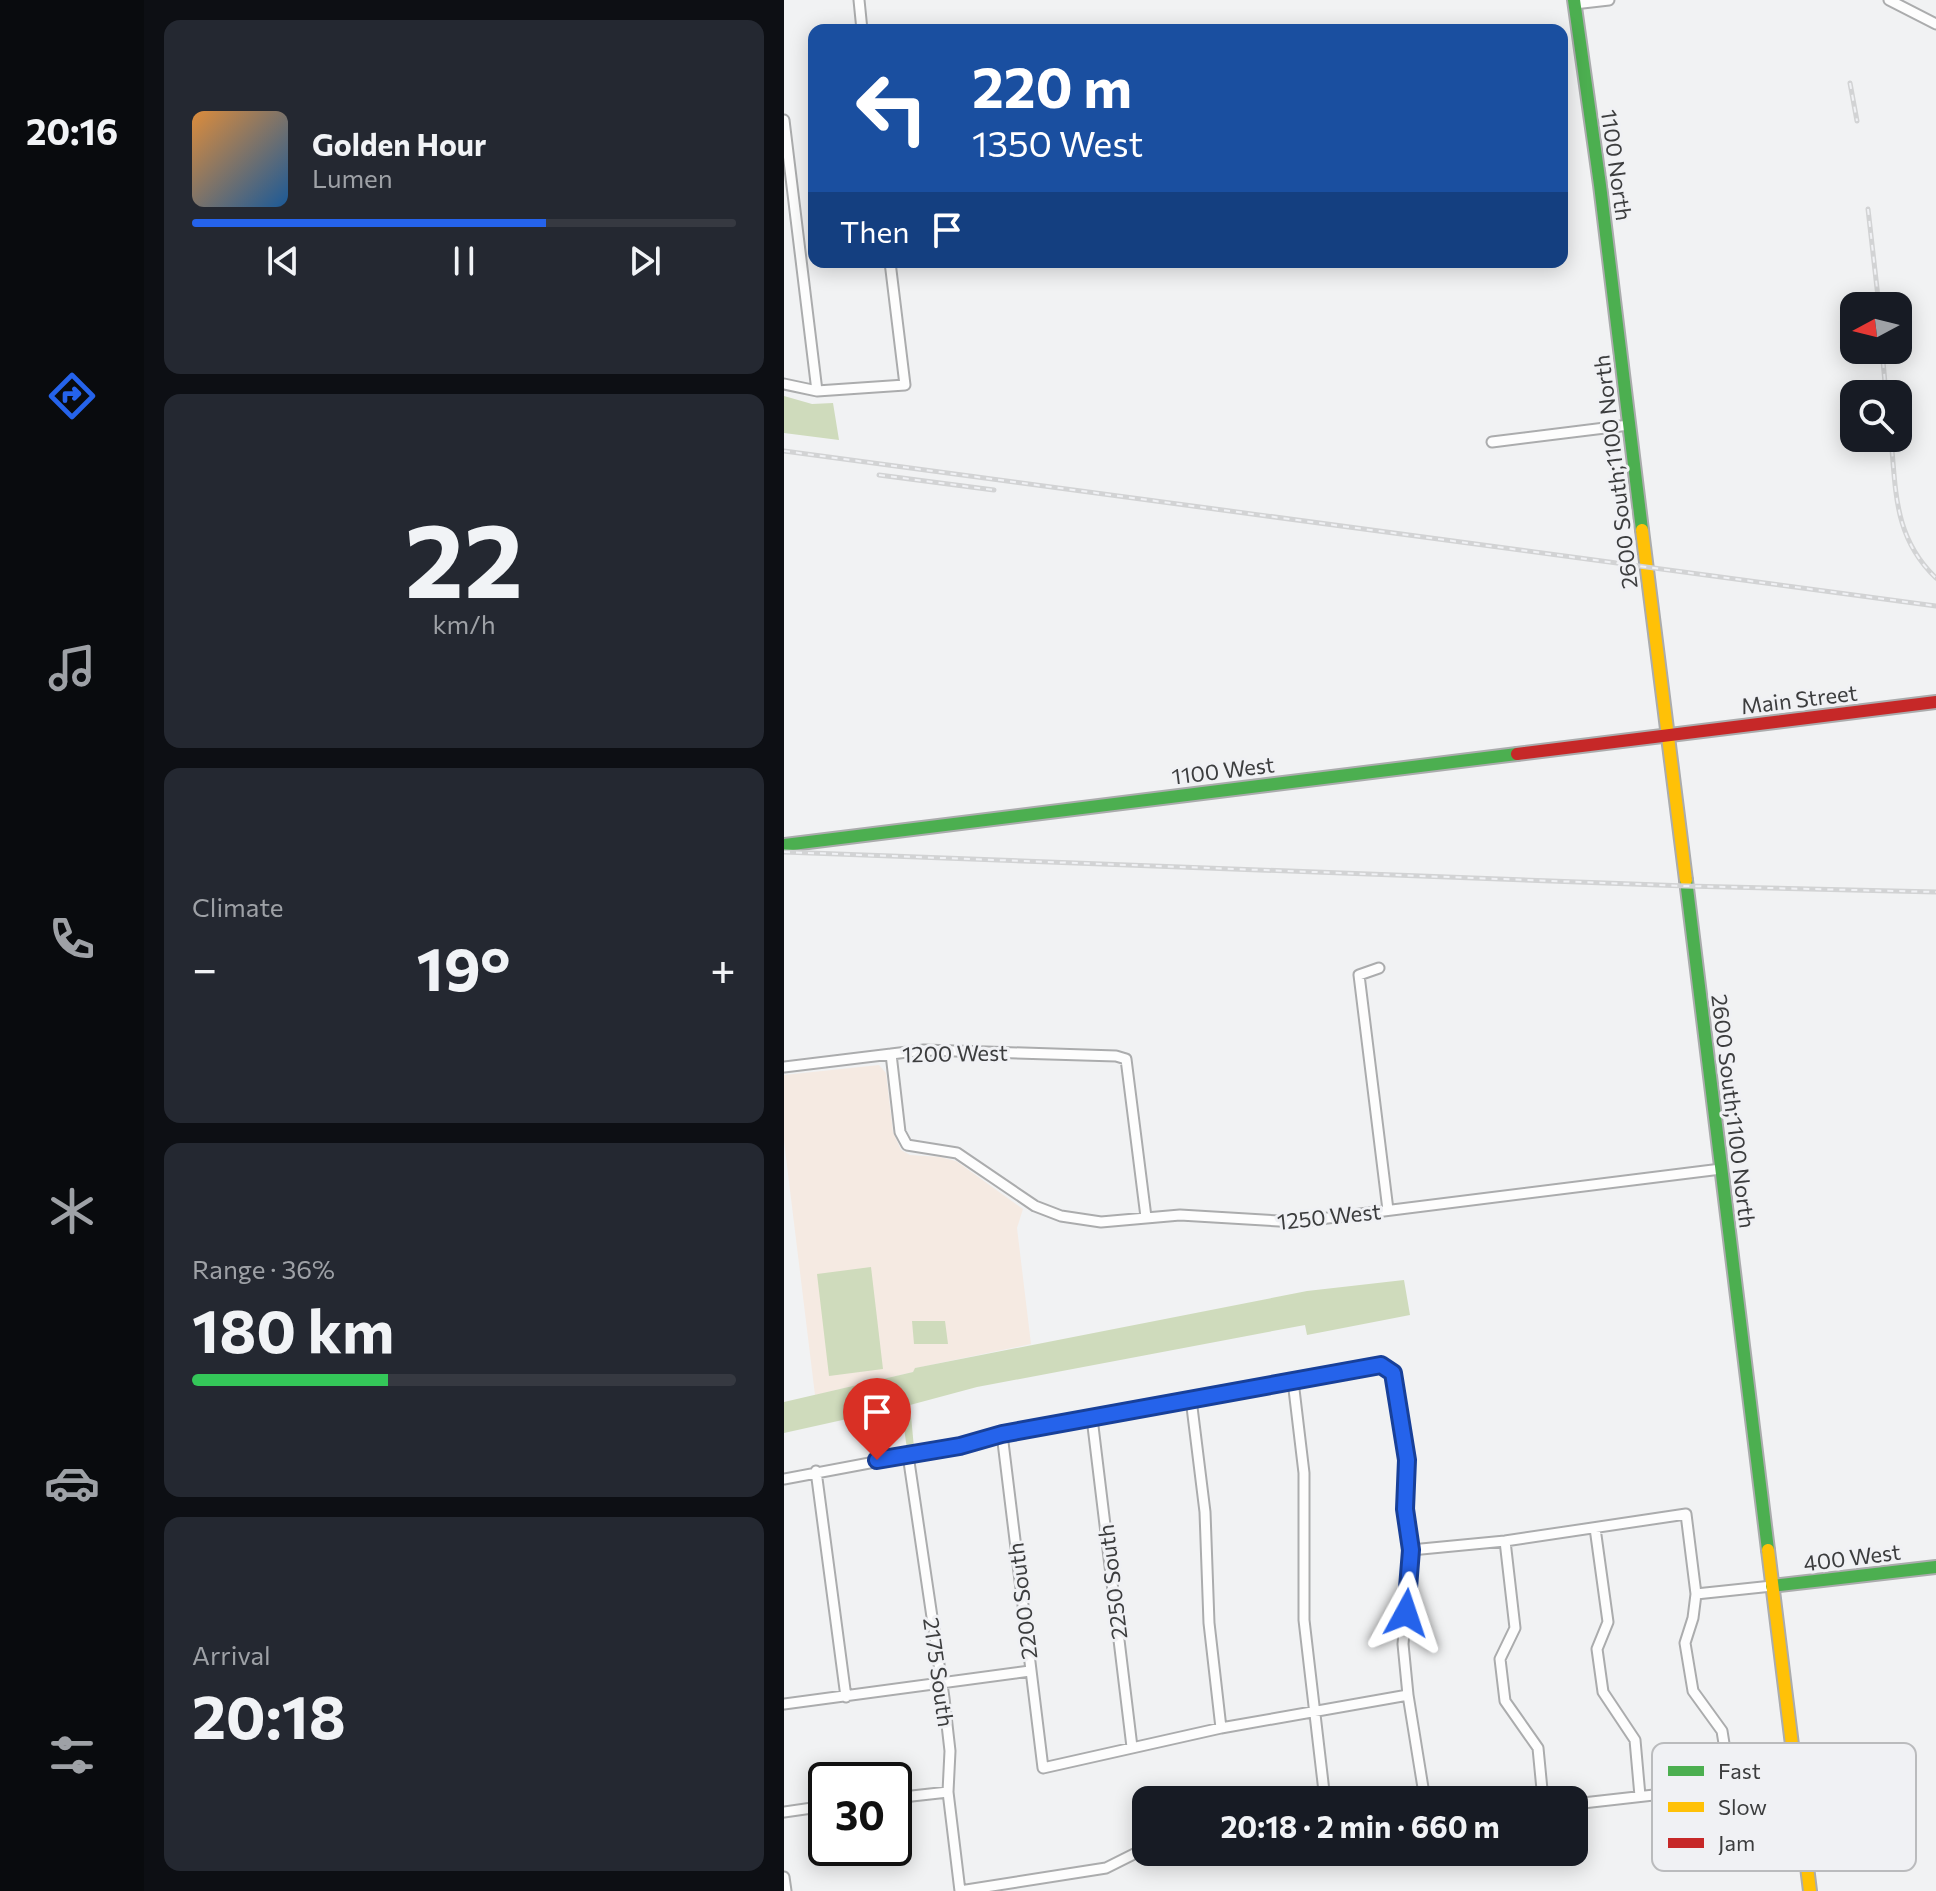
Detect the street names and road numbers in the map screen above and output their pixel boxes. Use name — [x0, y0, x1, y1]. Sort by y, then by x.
street label: 1100 North — [1596, 108, 1638, 222]
street label: 2600 South;1100 North — [1587, 354, 1643, 590]
street label: Main Street — [1739, 678, 1859, 720]
street label: 1100 West — [1170, 750, 1276, 790]
street label: 2600 South;1100 North — [1706, 993, 1762, 1229]
street label: 1200 West — [902, 1039, 1008, 1067]
street label: 1250 West — [1276, 1197, 1382, 1235]
street label: 2250 South — [1092, 1523, 1132, 1641]
street label: 400 West — [1802, 1538, 1902, 1576]
street label: 2200 South — [1001, 1541, 1043, 1661]
street label: 2175 South — [918, 1616, 960, 1728]

